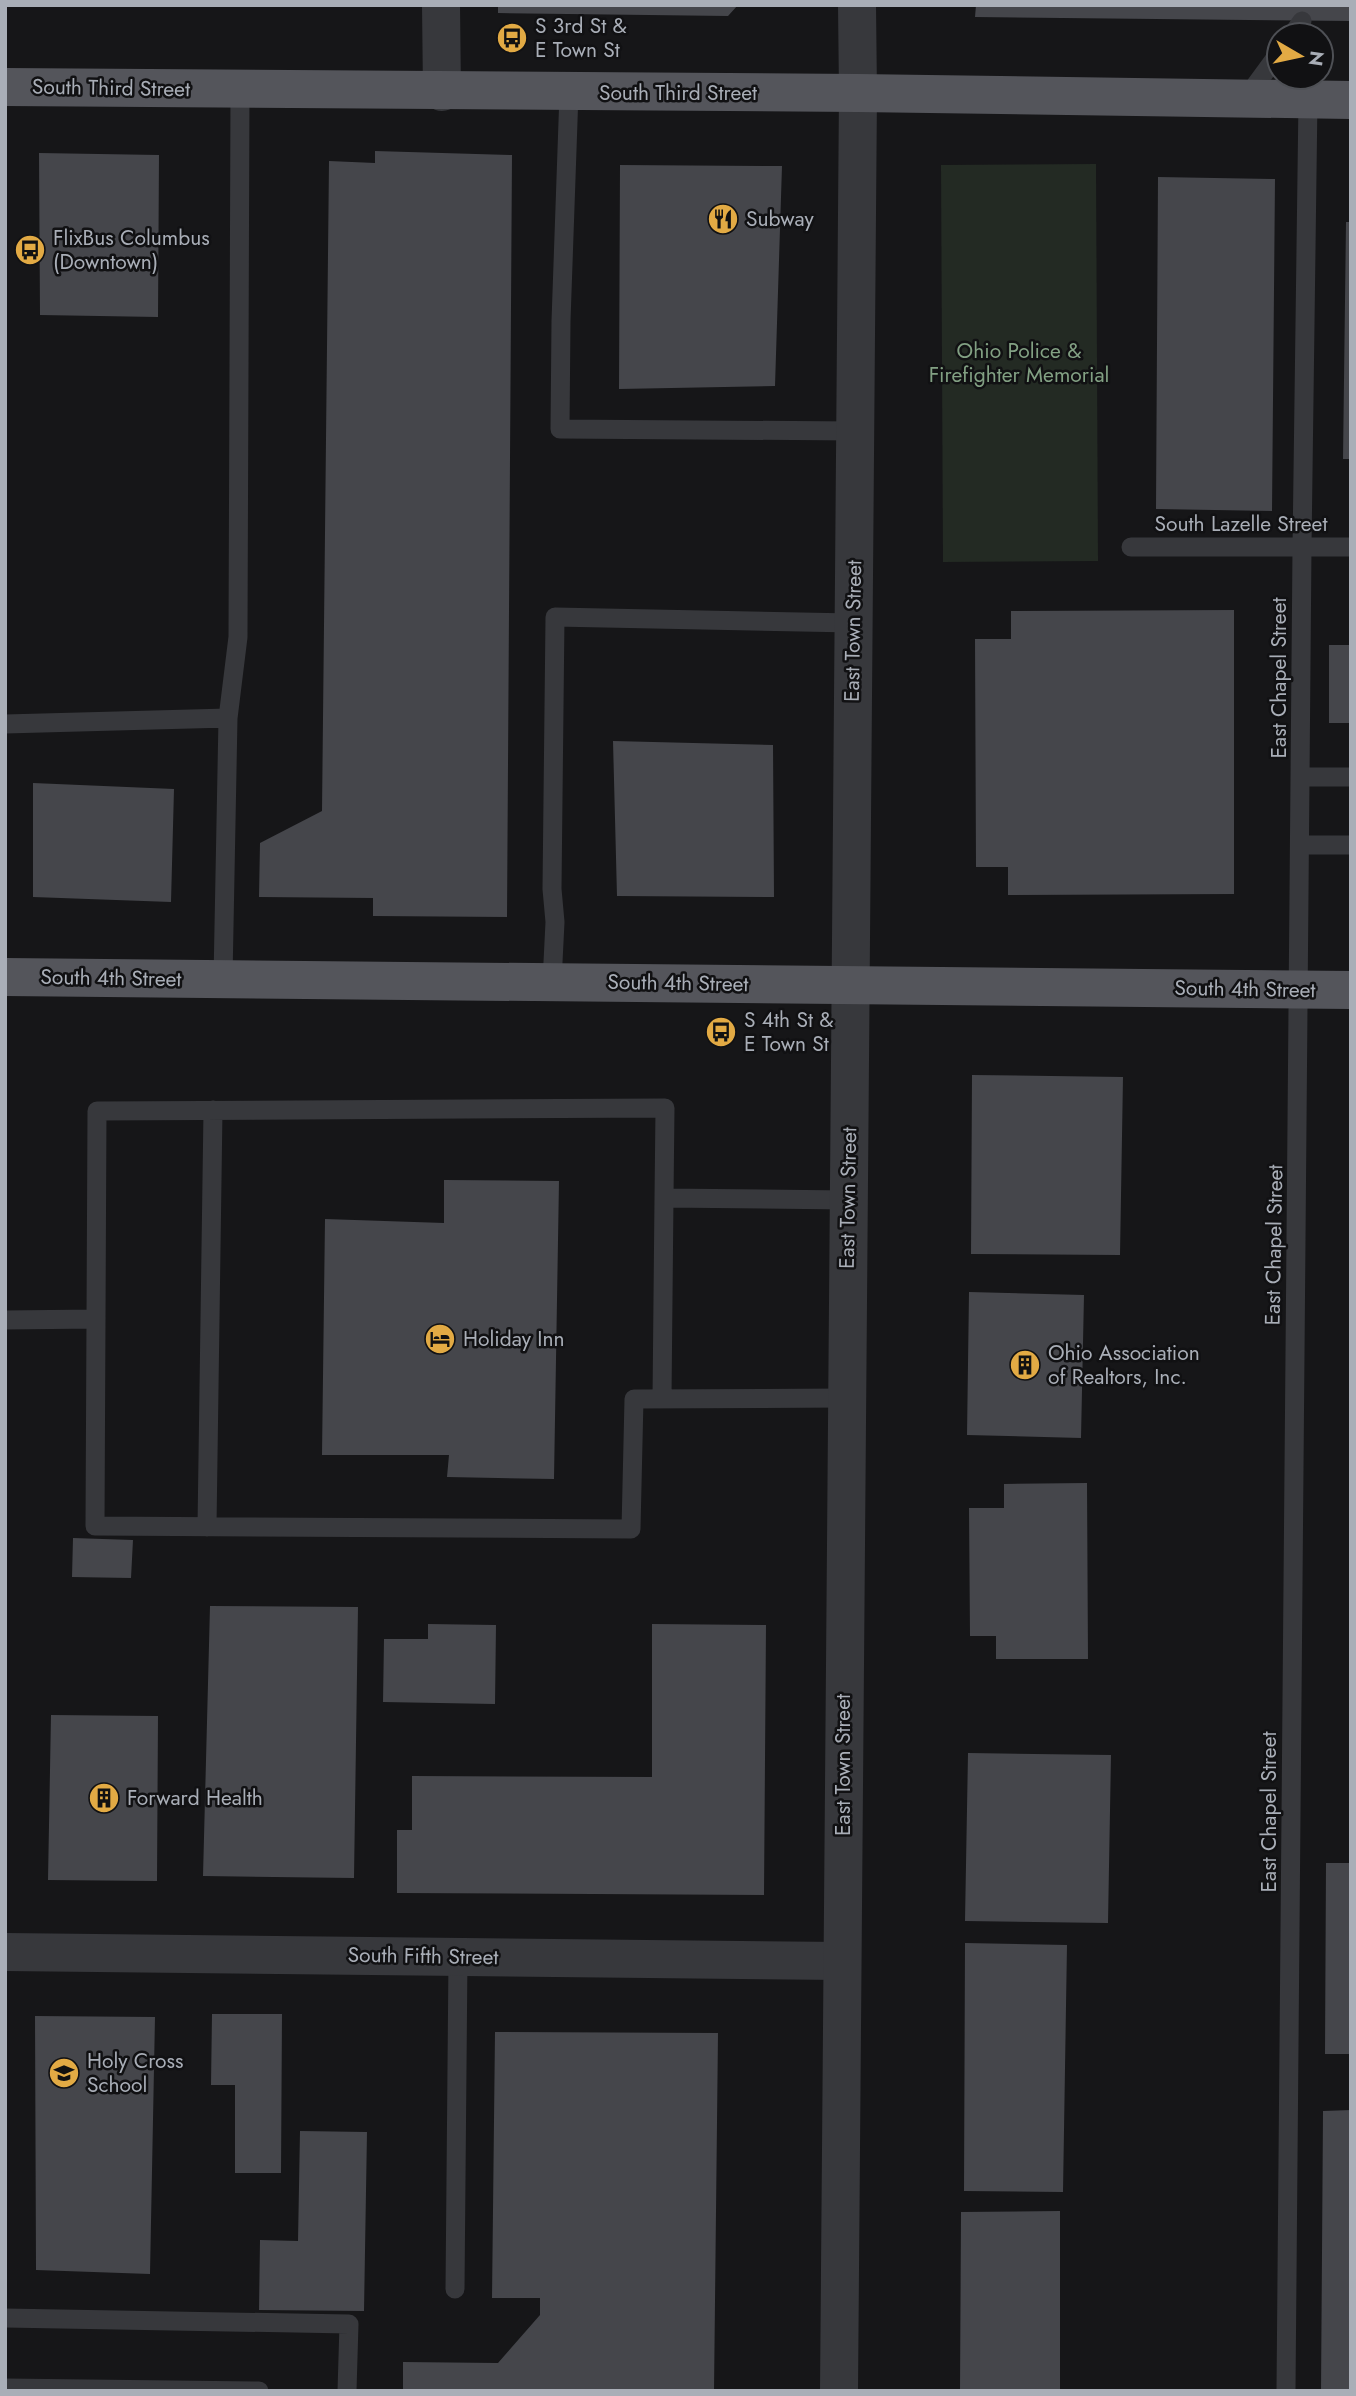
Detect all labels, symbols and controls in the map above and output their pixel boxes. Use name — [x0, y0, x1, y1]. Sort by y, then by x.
place label: S 3rd St & E Town St — [535, 11, 627, 65]
bus stop icon: S 3rd St & E Town St — [495, 21, 529, 55]
north arrow — [1265, 21, 1335, 91]
text: N — [1302, 49, 1331, 68]
street label: South Third Street — [32, 72, 190, 104]
street label: South Third Street — [599, 78, 757, 108]
restaurant icon: Subway — [706, 202, 740, 236]
place label: Subway — [746, 204, 814, 234]
place label: FlixBus Columbus (Downtown) — [53, 223, 210, 277]
bus stop icon: FlixBus Columbus (Downtown) — [13, 233, 47, 267]
park label: Ohio Police & Firefighter Memorial — [929, 336, 1109, 390]
street label: South Lazelle Street — [1155, 509, 1327, 539]
street label: East Town Street — [837, 560, 869, 702]
street label: East Chapel Street — [1264, 598, 1294, 759]
street label: South 4th Street — [40, 962, 182, 994]
street label: South 4th Street — [607, 967, 749, 999]
street label: South 4th Street — [1174, 973, 1316, 1005]
place label: S 4th St & E Town St — [744, 1005, 833, 1059]
bus stop icon: S 4th St & E Town St — [704, 1015, 738, 1049]
street label: East Town Street — [832, 1127, 864, 1269]
street label: East Chapel Street — [1258, 1164, 1290, 1326]
hotel icon: Holiday Inn — [423, 1322, 457, 1356]
place label: Holiday Inn — [463, 1324, 564, 1354]
place label: Ohio Association of Realtors, Inc. — [1048, 1338, 1200, 1392]
building icon: Ohio Association of Realtors, Inc. — [1008, 1348, 1042, 1382]
street label: East Town Street — [828, 1694, 858, 1836]
street label: East Chapel Street — [1254, 1732, 1284, 1893]
building icon: Forward Health — [87, 1781, 121, 1815]
place label: Forward Health — [127, 1783, 263, 1813]
street label: South Fifth Street — [347, 1940, 499, 1972]
place label: Holy Cross School — [87, 2046, 184, 2100]
school or university icon: Holy Cross School — [47, 2056, 81, 2090]

